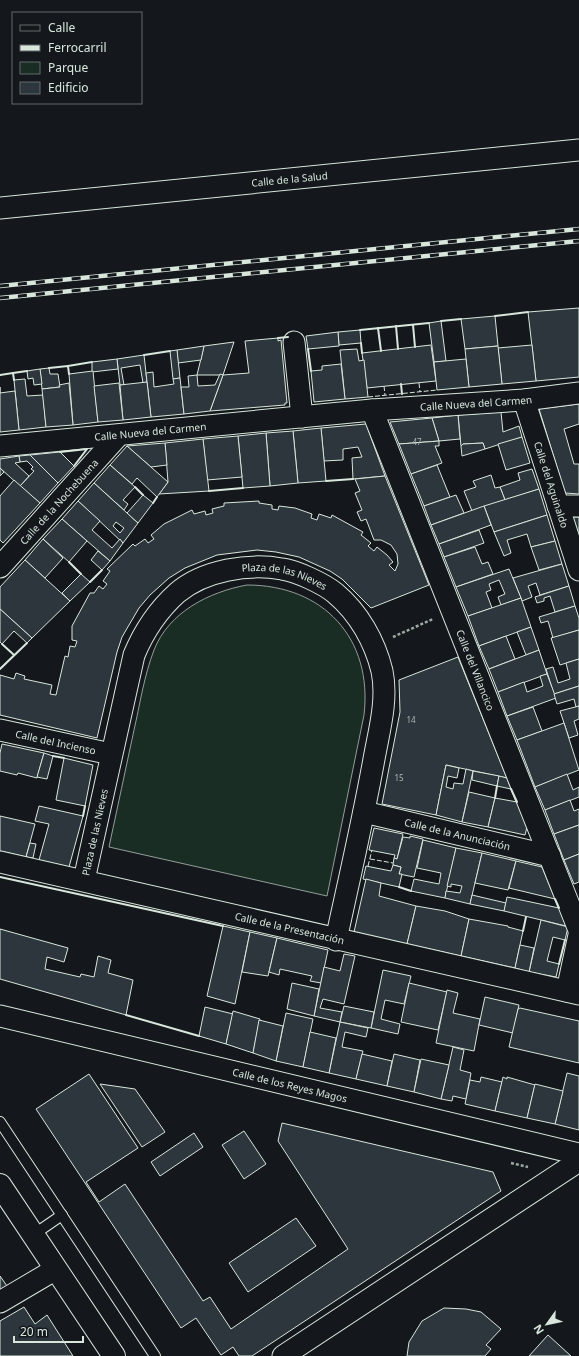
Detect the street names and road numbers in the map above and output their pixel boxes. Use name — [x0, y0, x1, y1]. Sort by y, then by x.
street label: Calle de la Salud — [251, 168, 328, 190]
street label: Calle Nueva del Carmen — [420, 392, 533, 414]
street label: Calle Nueva del Carmen — [94, 419, 207, 444]
street label: Calle del Aguinaldo — [531, 440, 572, 530]
street label: Calle de la Nochebuena — [17, 456, 101, 547]
street label: Plaza de las Nieves — [241, 560, 330, 593]
street label: Calle del Villancico — [453, 627, 498, 713]
street label: Calle del Incienso — [14, 727, 97, 758]
street label: Plaza de las Nieves — [78, 787, 111, 877]
street label: Calle de la Anunciación — [403, 815, 512, 853]
street label: Calle de la Presentación — [234, 909, 346, 947]
street label: Calle de los Reyes Magos — [231, 1065, 349, 1106]

